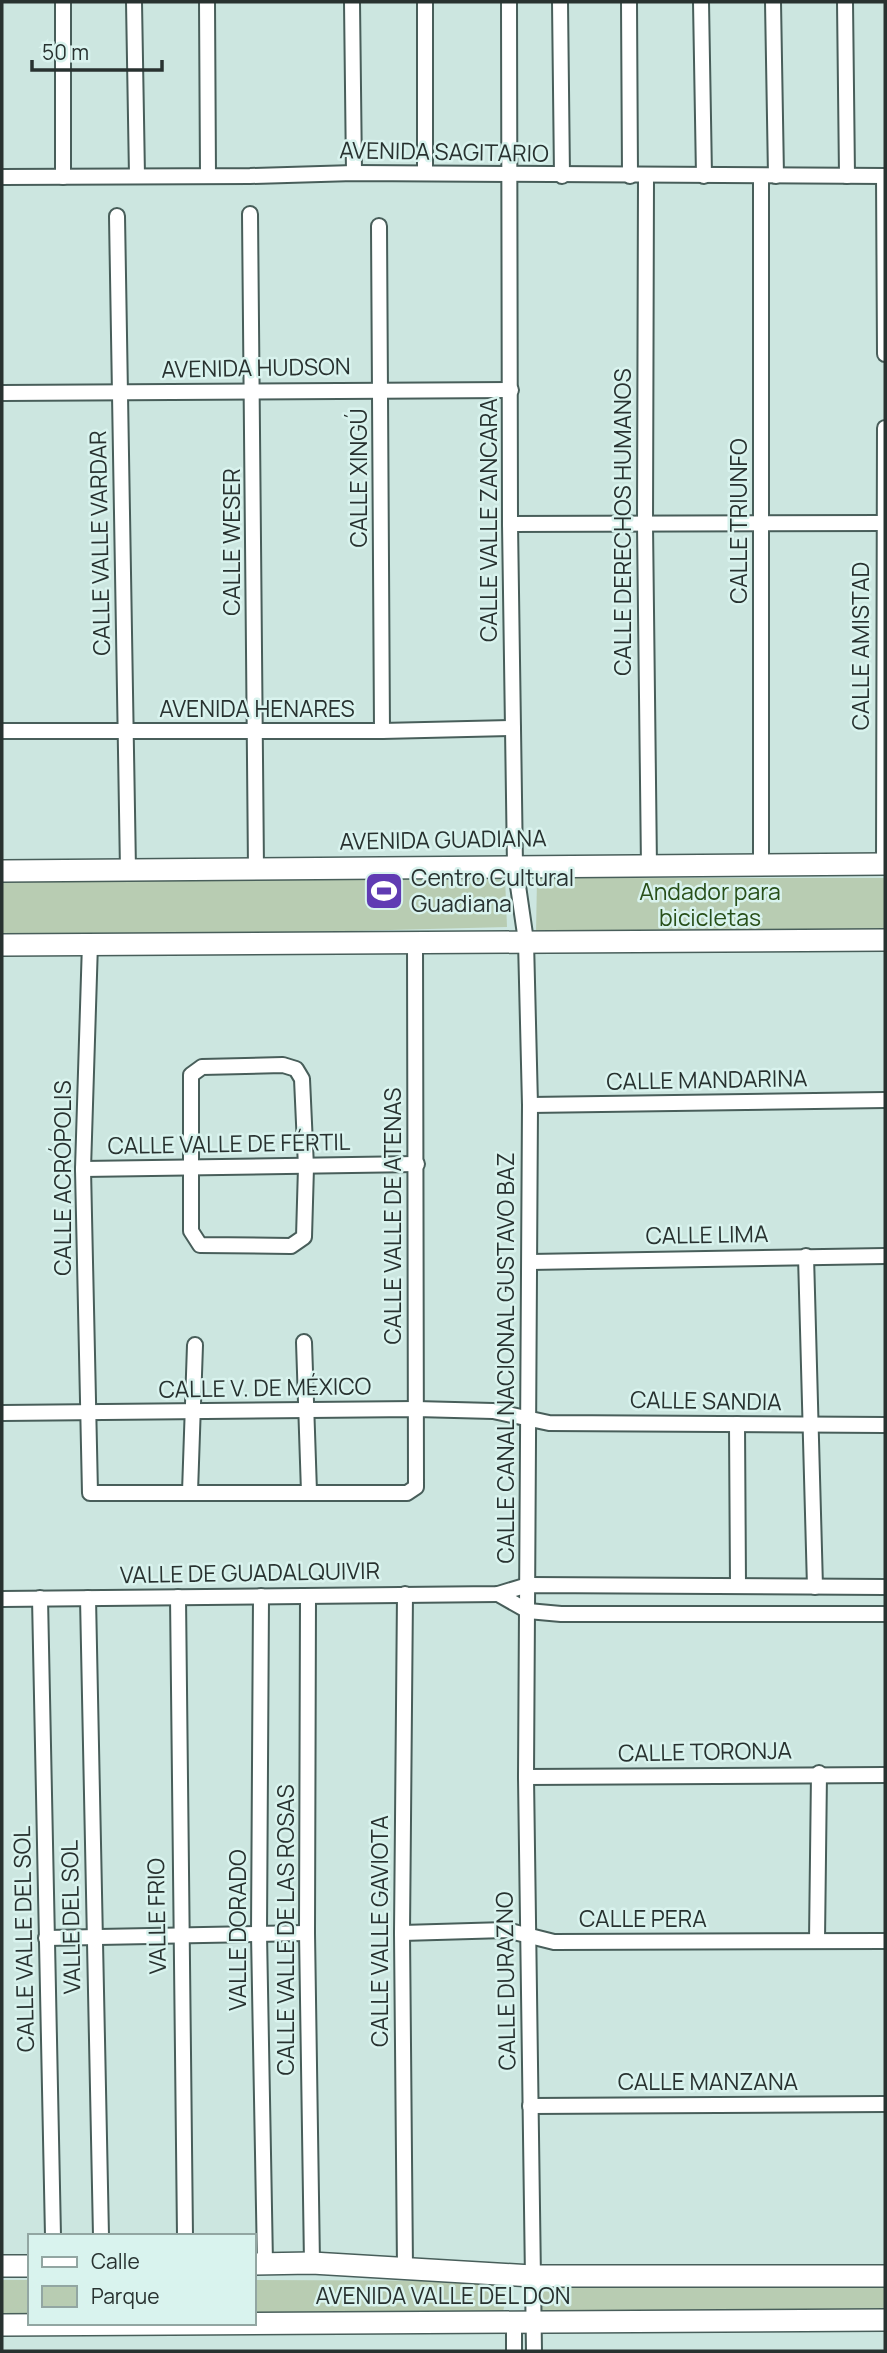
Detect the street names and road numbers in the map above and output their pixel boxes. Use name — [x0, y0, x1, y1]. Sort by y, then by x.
street label: AVENIDA SAGITARIO — [339, 133, 549, 169]
street label: AVENIDA HUDSON — [161, 349, 351, 385]
street label: CALLE DERECHOS HUMANOS — [606, 368, 638, 676]
street label: CALLE VALLE ZANCARA — [472, 398, 504, 642]
street label: CALLE XINGÚ — [342, 408, 374, 548]
street label: CALLE VALLE VARDAR — [81, 430, 117, 656]
street label: CALLE TRIUNFO — [722, 438, 754, 604]
street label: CALLE WESER — [215, 468, 247, 616]
street label: CALLE AMISTAD — [844, 562, 876, 730]
street label: AVENIDA HENARES — [159, 692, 355, 724]
street label: AVENIDA GUADIANA — [339, 821, 547, 857]
street label: CALLE MANDARINA — [606, 1061, 808, 1097]
street label: CALLE ACRÓPOLIS — [46, 1080, 78, 1276]
street label: CALLE VALLE DE ATENAS — [376, 1088, 408, 1345]
street label: CALLE VALLE DE FÉRTIL — [107, 1125, 351, 1161]
street label: CALLE CANAL NACIONAL GUSTAVO BAZ — [489, 1152, 521, 1564]
street label: CALLE LIMA — [645, 1217, 769, 1251]
street label: CALLE V. DE MÉXICO — [158, 1369, 372, 1405]
street label: CALLE SANDIA — [630, 1383, 783, 1417]
street label: VALLE DE GUADALQUIVIR — [120, 1554, 380, 1590]
street label: CALLE TORONJA — [618, 1733, 793, 1769]
street label: CALLE VALLE DE LAS ROSAS — [269, 1784, 301, 2076]
street label: CALLE VALLE GAVIOTA — [363, 1815, 395, 2047]
street label: CALLE VALLE DEL SOL — [5, 1825, 41, 2052]
street label: VALLE DEL SOL — [53, 1839, 87, 1994]
street label: VALLE DORADO — [221, 1849, 253, 2011]
street label: VALLE FRIO — [139, 1858, 173, 1974]
street label: CALLE DURAZNO — [487, 1891, 523, 2071]
street label: CALLE PERA — [579, 1902, 707, 1934]
street label: CALLE MANZANA — [618, 2065, 799, 2097]
street label: AVENIDA VALLE DEL DON — [316, 2279, 570, 2311]

